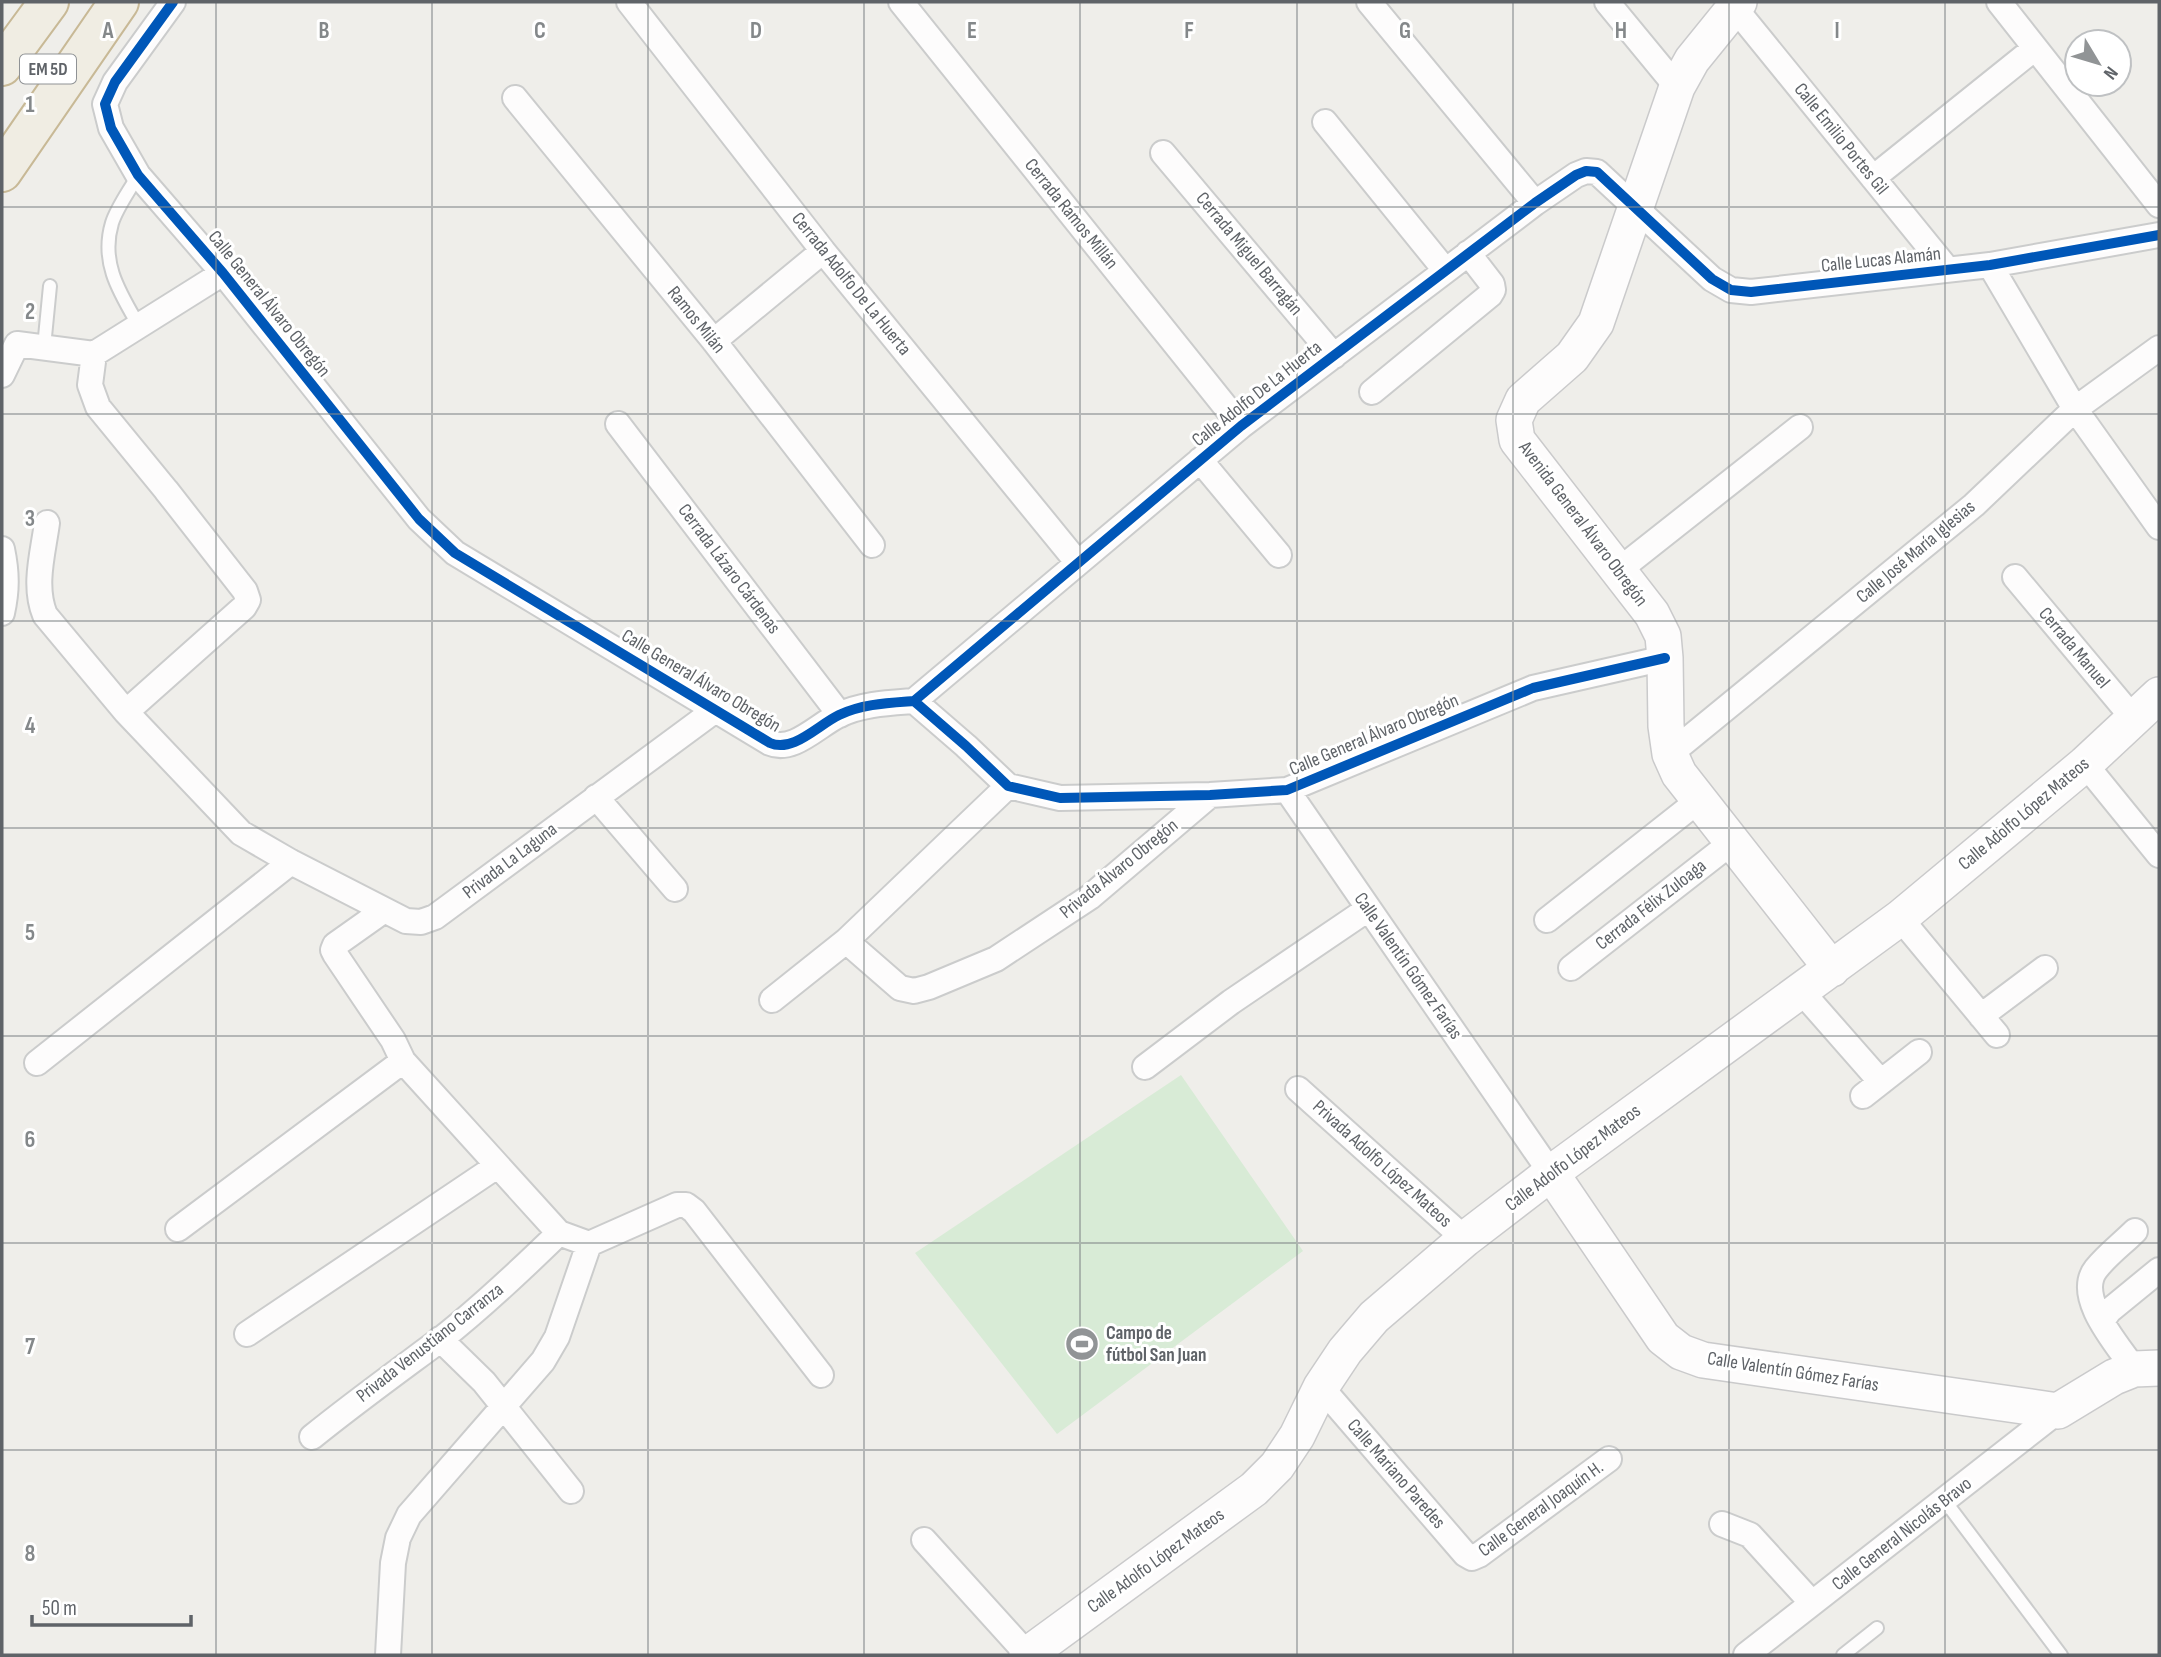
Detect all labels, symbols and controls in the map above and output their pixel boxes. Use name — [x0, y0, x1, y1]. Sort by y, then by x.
text: A — [102, 17, 115, 45]
text: B — [319, 17, 330, 45]
text: C — [534, 17, 546, 45]
text: D — [750, 17, 762, 45]
text: E — [967, 17, 977, 45]
text: F — [1184, 17, 1194, 45]
text: G — [1399, 17, 1411, 45]
text: H — [1615, 17, 1627, 45]
text: I — [1834, 17, 1840, 45]
north arrow — [2063, 28, 2133, 98]
road number: EM 5D — [20, 55, 76, 84]
text: N — [2098, 61, 2122, 84]
street label: Calle Emilio Portes Gil — [1789, 78, 1893, 200]
text: 1 — [25, 91, 35, 119]
street label: Cerrada Ramos Millán — [1019, 154, 1123, 274]
street label: Cerrada Miguel Barragán — [1191, 188, 1307, 320]
street label: Cerrada Adolfo De La Huerta — [786, 208, 916, 360]
street label: Calle General Álvaro Obregón — [203, 226, 335, 382]
street label: Calle Lucas Alamán — [1820, 242, 1942, 278]
street label: Ramos Milán — [662, 282, 730, 358]
text: 2 — [25, 298, 35, 326]
street label: Calle Adolfo De La Huerta — [1187, 336, 1327, 452]
street label: Avenida General Álvaro Obregón — [1513, 436, 1653, 611]
street label: Calle José María Iglesias — [1852, 495, 1980, 608]
street label: Cerrada Lázaro Cárdenas — [673, 500, 785, 639]
text: 3 — [25, 505, 35, 533]
street label: Cerrada Manuel — [2033, 603, 2115, 693]
street label: Calle General Álvaro Obregón — [617, 624, 785, 738]
street label: Calle General Álvaro Obregón — [1286, 689, 1462, 781]
text: 4 — [25, 712, 36, 740]
street label: Calle Adolfo López Mateos — [1954, 752, 2094, 875]
street label: Privada Álvaro Obregón — [1055, 814, 1183, 924]
street label: Privada La Laguna — [458, 818, 562, 904]
street label: Cerrada Félix Zuloaga — [1591, 855, 1711, 955]
street label: Calle Valentín Gómez Farías — [1349, 888, 1467, 1044]
text: 5 — [25, 919, 35, 947]
street label: Privada Adolfo López Mateos — [1308, 1095, 1457, 1233]
street label: Calle Adolfo López Mateos — [1501, 1099, 1645, 1216]
text: 6 — [25, 1126, 35, 1154]
street label: Privada Venustiano Carranza — [352, 1278, 508, 1408]
place label: Campo de fútbol San Juan — [1106, 1322, 1206, 1367]
sports icon: Campo de fútbol San Juan — [1063, 1325, 1101, 1363]
text: 7 — [25, 1333, 35, 1361]
street label: Calle Valentín Gómez Farías — [1706, 1347, 1881, 1397]
street label: Calle Mariano Paredes — [1342, 1414, 1450, 1534]
street label: Calle General Joaquín H. — [1474, 1456, 1608, 1562]
street label: Calle General Nicolás Bravo — [1828, 1472, 1976, 1596]
street label: Calle Adolfo López Mateos — [1083, 1503, 1229, 1618]
text: 8 — [25, 1540, 36, 1568]
scale bar — [32, 1584, 191, 1628]
text: 50 m — [42, 1596, 77, 1621]

